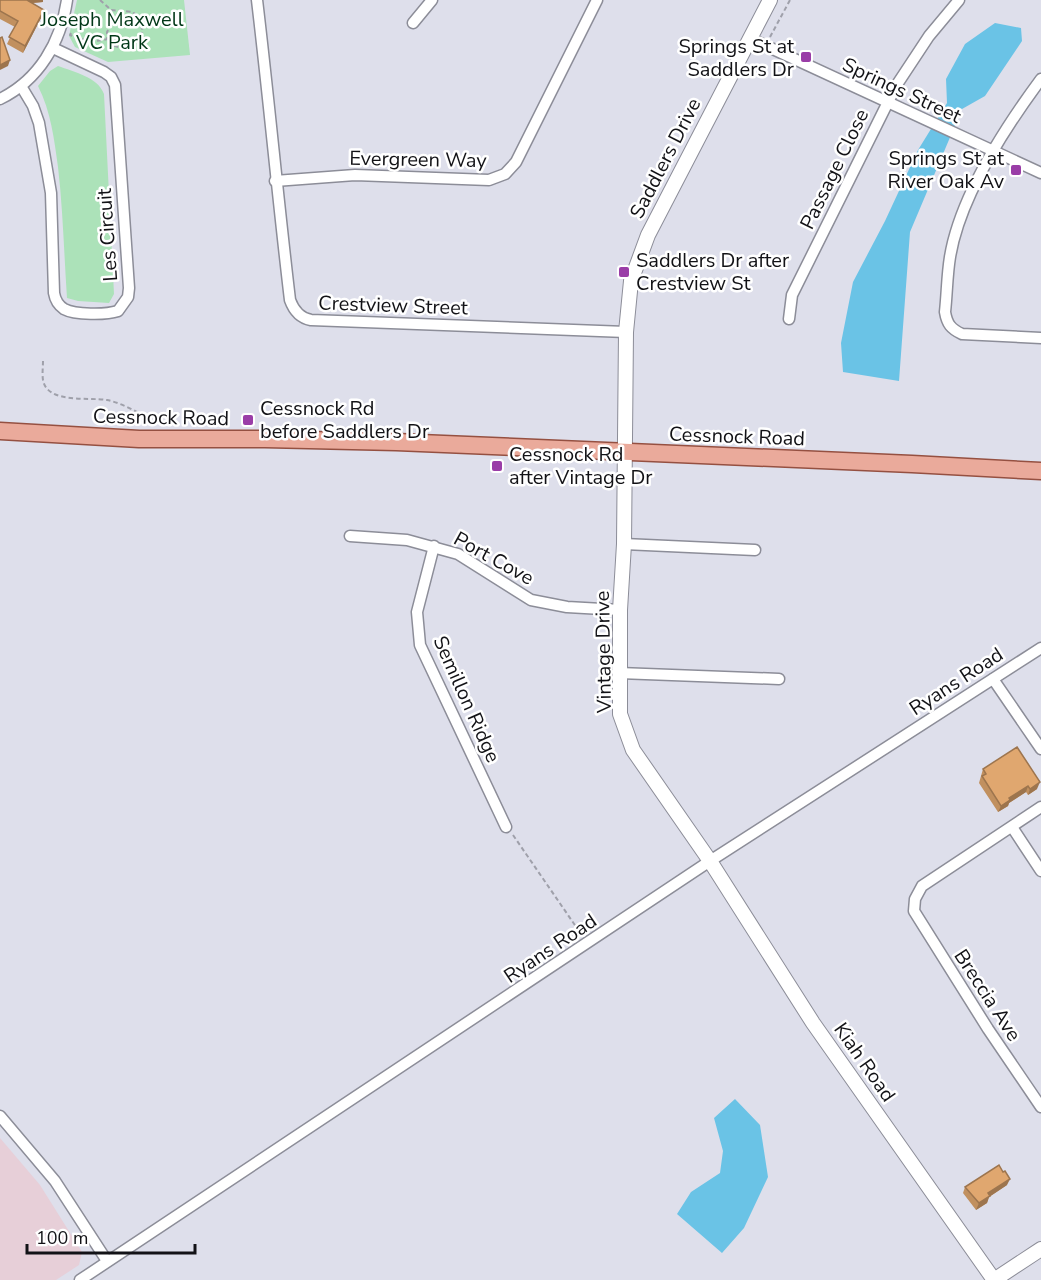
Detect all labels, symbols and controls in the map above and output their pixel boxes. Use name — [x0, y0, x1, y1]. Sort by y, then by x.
park label: Joseph Maxwell VC Park — [39, 6, 184, 56]
place label: Springs St at Saddlers Dr — [678, 33, 795, 83]
marker: Springs St at Saddlers Dr — [799, 50, 813, 64]
street label: Springs Street — [838, 51, 966, 130]
street label: Saddlers Drive — [623, 93, 707, 223]
street label: Passage Close — [794, 105, 875, 234]
street label: Evergreen Way — [349, 145, 488, 174]
place label: Springs St at River Oak Av — [887, 145, 1005, 195]
marker: Springs St at River Oak Av — [1009, 163, 1023, 177]
street label: Les Circuit — [91, 186, 124, 283]
place label: Saddlers Dr after Crestview St — [636, 247, 789, 297]
marker: Saddlers Dr after Crestview St — [617, 265, 631, 279]
street label: Crestview Street — [318, 289, 469, 322]
place label: Cessnock Rd before Saddlers Dr — [260, 395, 429, 445]
street label: Cessnock Road — [93, 403, 229, 432]
marker: Cessnock Rd before Saddlers Dr — [241, 413, 255, 427]
street label: Cessnock Road — [669, 421, 805, 452]
place label: Cessnock Rd after Vintage Dr — [509, 441, 653, 491]
marker: Cessnock Rd after Vintage Dr — [490, 459, 504, 473]
street label: Port Cove — [449, 525, 539, 592]
street label: Vintage Drive — [589, 591, 618, 714]
street label: Semillon Ridge — [427, 632, 507, 767]
street label: Ryans Road — [904, 641, 1008, 722]
street label: Ryans Road — [498, 907, 602, 989]
street label: Breccia Ave — [948, 944, 1027, 1047]
street label: Kiah Road — [827, 1017, 902, 1107]
scale bar — [27, 1217, 195, 1255]
text: 100 m — [36, 1226, 88, 1250]

